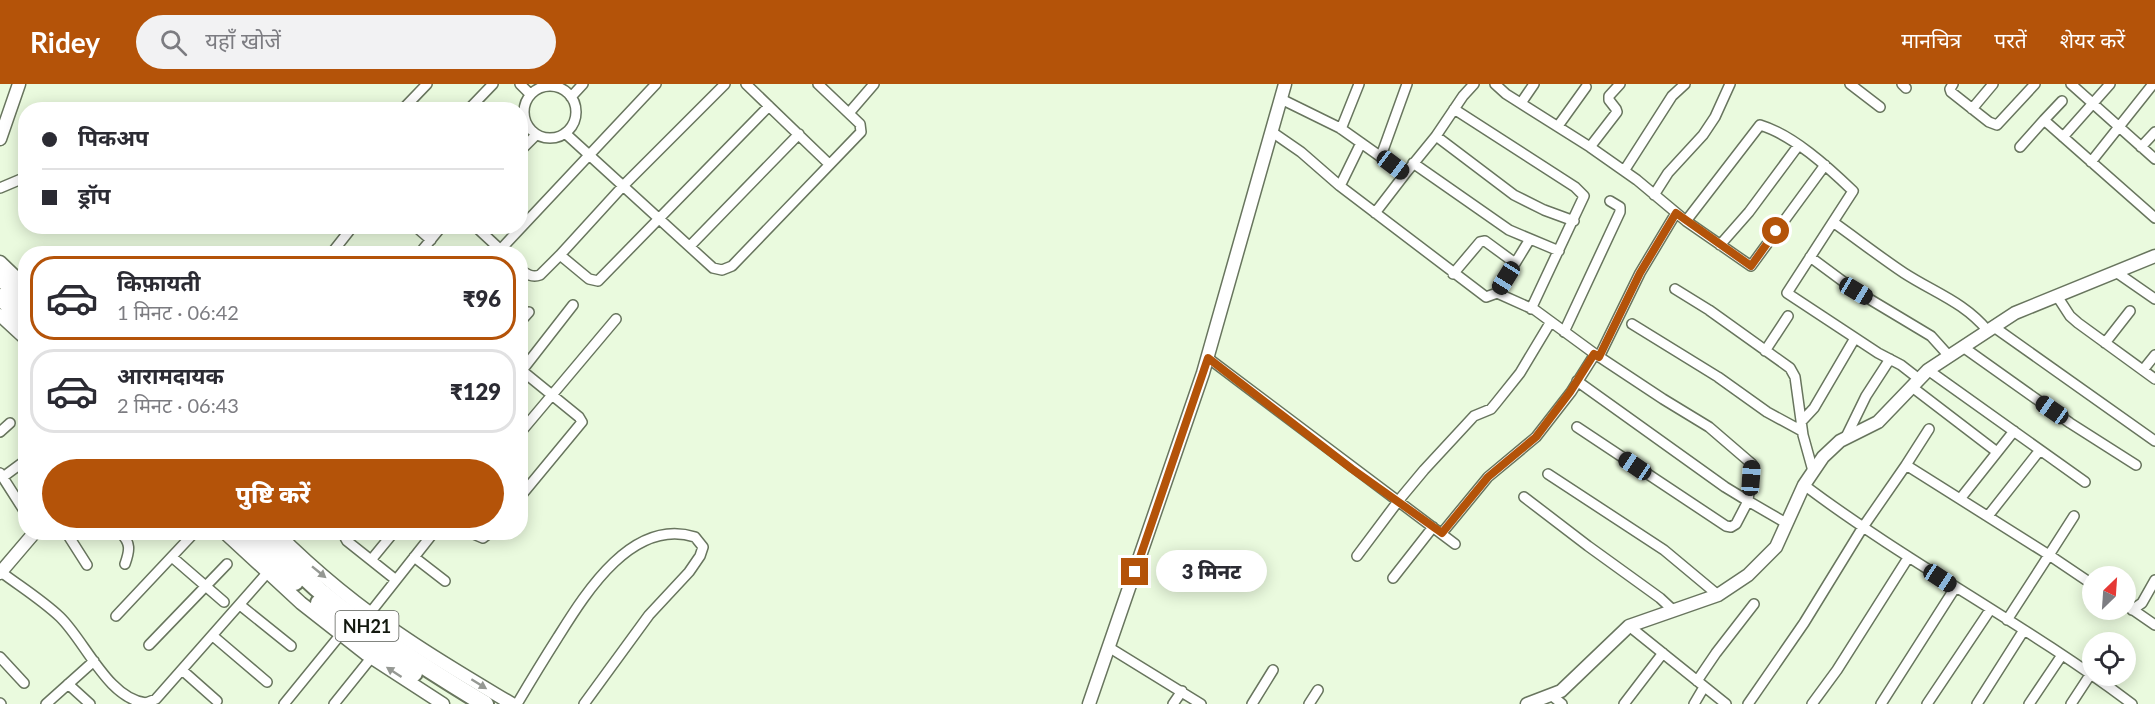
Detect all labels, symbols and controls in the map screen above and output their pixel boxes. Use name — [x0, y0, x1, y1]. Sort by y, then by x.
search box — [136, 15, 556, 69]
text: Ridey — [30, 25, 100, 59]
icon: search — [157, 26, 190, 59]
text: यहाँ खोजें — [205, 27, 281, 54]
text: मानचित्र — [1901, 27, 1961, 52]
text: परतें — [1994, 27, 2027, 52]
text: शेयर करें — [2060, 27, 2125, 52]
text: पिकअप — [78, 124, 149, 151]
car — [1373, 147, 1413, 183]
text: ड्रॉप — [78, 182, 111, 209]
route start — [1762, 217, 1789, 244]
car — [1489, 258, 1523, 298]
text: किफ़ायती — [117, 269, 201, 296]
icon: car — [45, 271, 99, 325]
car — [1836, 274, 1876, 308]
text: ₹96 — [463, 285, 501, 312]
text: 1 मिनट · 06:42 — [117, 300, 239, 324]
text: आरामदायक — [117, 362, 224, 389]
icon: car — [45, 364, 99, 418]
text: ₹129 — [450, 378, 501, 405]
car — [2032, 392, 2072, 428]
text: 2 मिनट · 06:43 — [117, 393, 239, 417]
car — [1615, 448, 1655, 484]
button: पुष्टि करें — [42, 459, 504, 528]
car — [1741, 459, 1761, 497]
callout: 3 मिनट — [1156, 551, 1267, 593]
route end — [1121, 558, 1148, 585]
text: 3 मिनट — [1182, 559, 1241, 583]
car — [1920, 561, 1960, 595]
one-way arrow — [311, 566, 327, 579]
north arrow — [2082, 566, 2136, 620]
map controls — [2082, 566, 2136, 686]
road number: NH21 — [336, 611, 398, 641]
button: locate — [2082, 632, 2136, 686]
one-way arrow — [385, 667, 402, 678]
one-way arrow — [471, 678, 487, 689]

